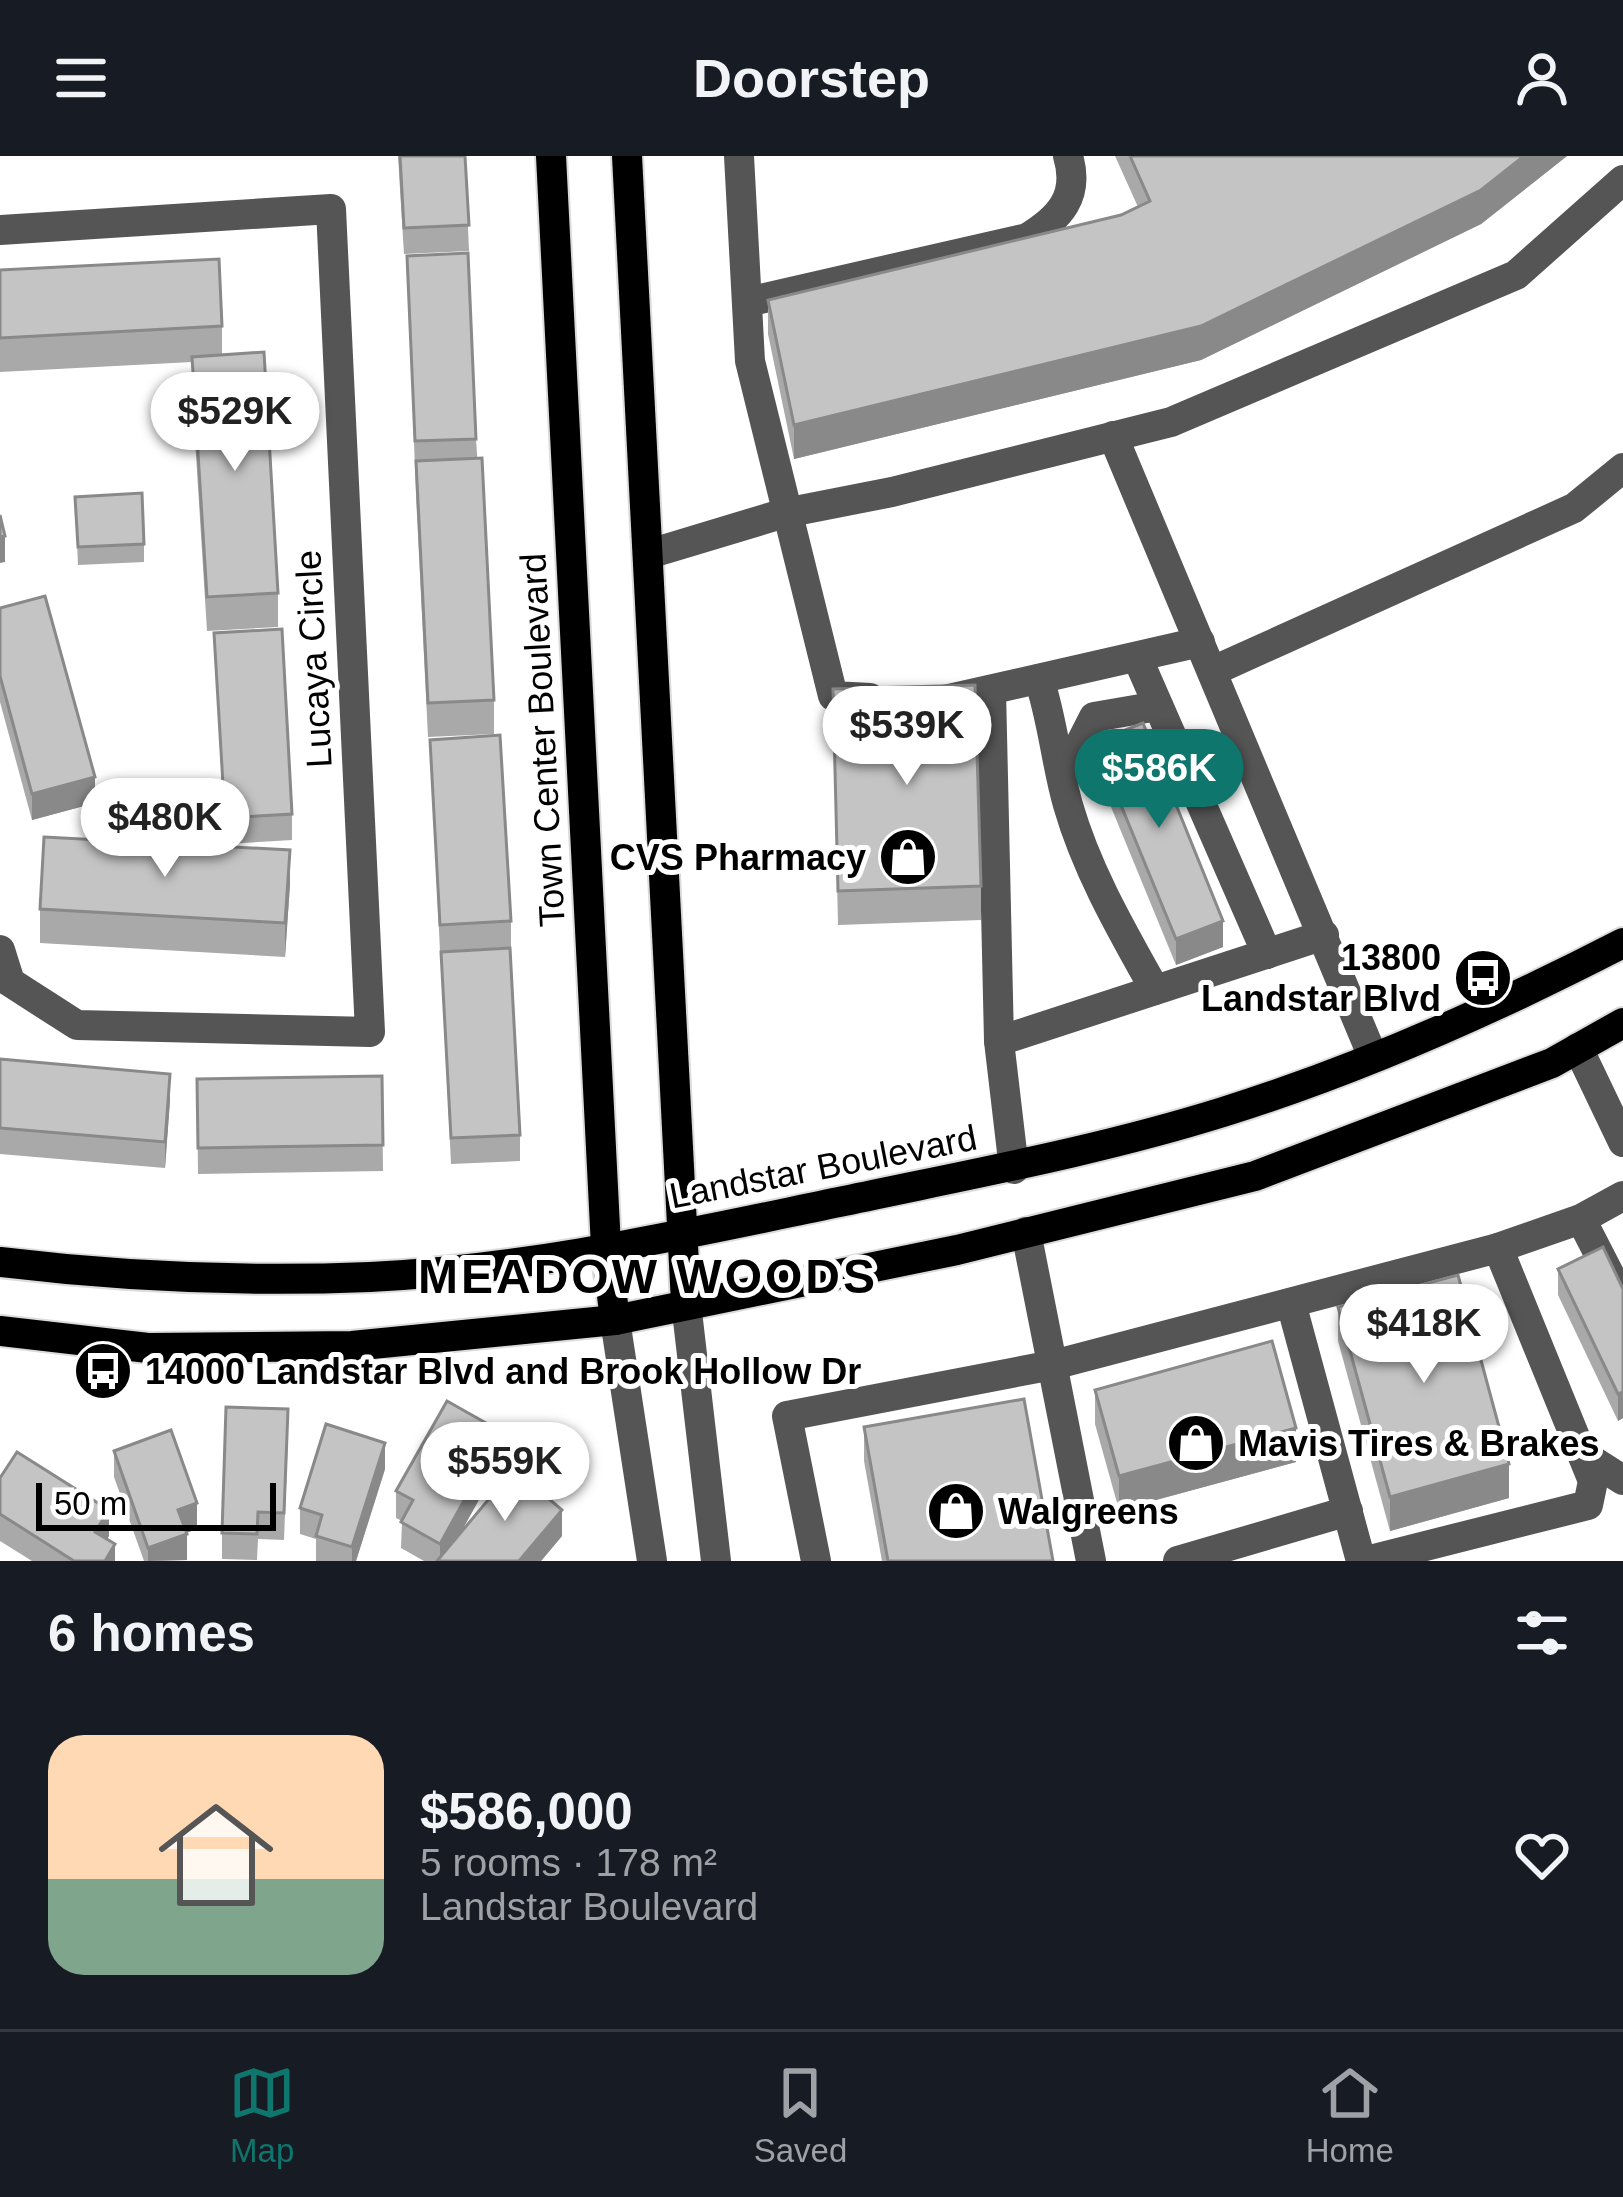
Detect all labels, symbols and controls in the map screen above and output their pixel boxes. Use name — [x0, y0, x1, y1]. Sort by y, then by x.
icon: menu — [48, 45, 114, 111]
icon: person — [1509, 45, 1575, 111]
text: Doorstep — [693, 48, 930, 108]
pin: $529K — [151, 372, 319, 474]
text: $529K — [178, 389, 292, 432]
street label: Lucaya Circle — [287, 549, 340, 769]
street label: Town Center Boulevard — [512, 552, 573, 928]
pin: $539K — [823, 686, 991, 788]
text: $539K — [850, 703, 964, 746]
pin: $586K — [1075, 729, 1243, 831]
text: $586K — [1102, 746, 1216, 789]
pin: $480K — [81, 778, 249, 880]
text: $480K — [108, 795, 222, 838]
shop icon: CVS Pharmacy — [877, 826, 939, 888]
place label: CVS Pharmacy — [610, 837, 866, 878]
place label: 13800 Landstar Blvd — [1201, 937, 1441, 1019]
bus stop icon: 13800 Landstar Blvd — [1452, 947, 1514, 1009]
street label: Landstar Boulevard — [666, 1117, 980, 1216]
district label: MEADOW WOODS — [418, 1250, 878, 1303]
pin: $418K — [1340, 1284, 1508, 1386]
text: $418K — [1367, 1301, 1481, 1344]
bus stop icon: 14000 Landstar Blvd and Brook Hollow Dr — [72, 1340, 134, 1402]
place label: 14000 Landstar Blvd and Brook Hollow Dr — [145, 1351, 861, 1392]
shop icon: Mavis Tires & Brakes — [1165, 1412, 1227, 1474]
pin: $559K — [421, 1422, 589, 1524]
place label: Mavis Tires & Brakes — [1238, 1423, 1600, 1464]
text: $559K — [448, 1439, 562, 1482]
scale bar — [36, 1477, 276, 1530]
shop icon: Walgreens — [925, 1480, 987, 1542]
text: 50 m — [54, 1485, 127, 1522]
place label: Walgreens — [998, 1491, 1179, 1532]
icon: filters — [1509, 1600, 1575, 1666]
text: 6 homes — [48, 1605, 255, 1662]
icon: home — [144, 1783, 288, 1927]
text: $586,000 — [420, 1783, 633, 1840]
icon: heart — [1509, 1822, 1575, 1888]
text: 5 rooms · 178 m² — [420, 1841, 717, 1884]
text: Landstar Boulevard — [420, 1885, 758, 1928]
tab: Map — [229, 2060, 295, 2170]
tab: Saved — [754, 2060, 847, 2170]
tab: Home — [1306, 2060, 1394, 2170]

